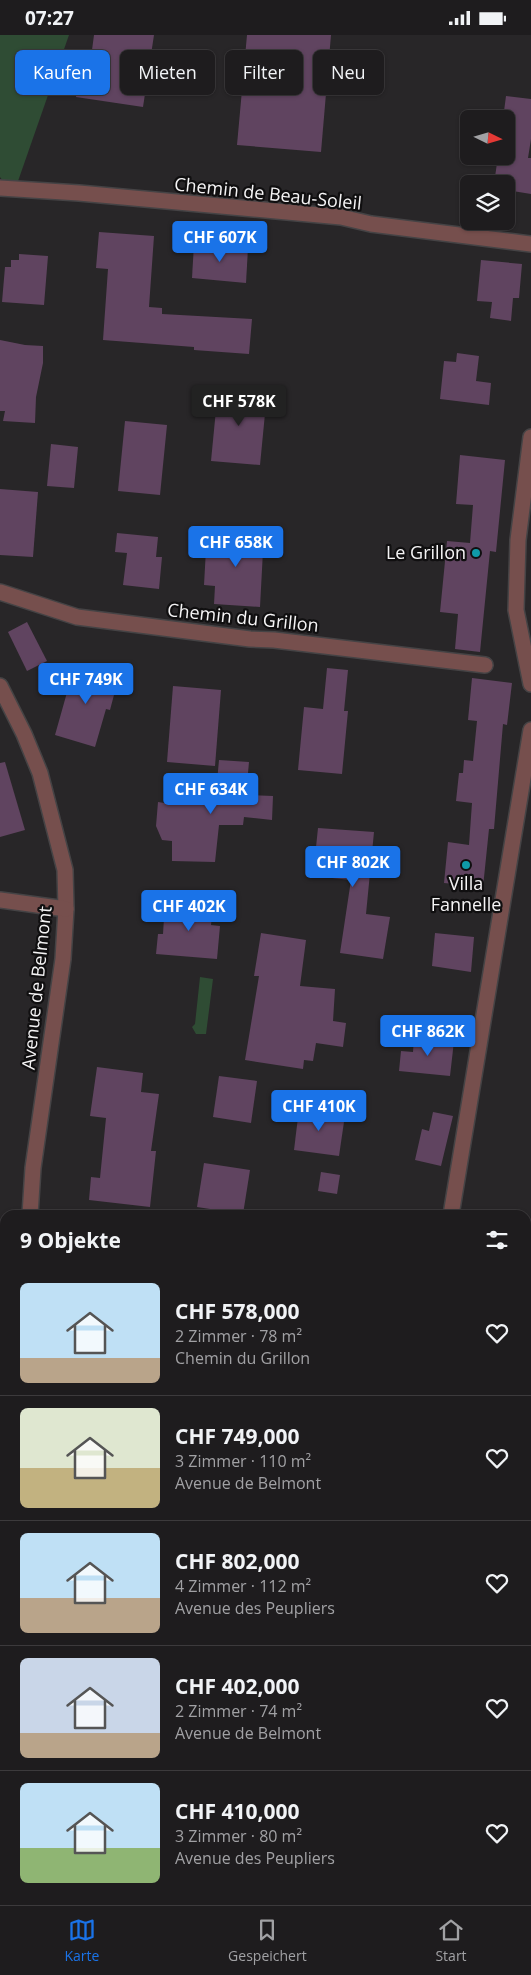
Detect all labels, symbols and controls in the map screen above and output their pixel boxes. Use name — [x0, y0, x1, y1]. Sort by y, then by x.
text: 07:27 — [25, 5, 74, 31]
chip: Kaufen — [15, 50, 110, 95]
chip: Mieten — [120, 50, 215, 95]
chip: Filter — [225, 50, 303, 95]
chip: Neu — [313, 50, 384, 95]
north arrow — [460, 110, 515, 165]
map controls — [460, 110, 515, 230]
street label: Chemin de Beau-Soleil — [173, 171, 363, 215]
button: layers — [460, 175, 515, 230]
pin: CHF 607K — [168, 221, 272, 263]
text: CHF 607K — [183, 226, 257, 248]
pin: CHF 578K — [187, 385, 291, 427]
text: CHF 578K — [202, 390, 276, 412]
pin: CHF 658K — [184, 525, 288, 568]
text: CHF 658K — [199, 531, 273, 553]
place label: Le Grillon — [386, 540, 466, 564]
marker: Le Grillon — [470, 547, 482, 559]
street label: Chemin du Grillon — [166, 597, 320, 637]
pin: CHF 749K — [34, 663, 138, 705]
text: CHF 749K — [49, 668, 123, 690]
pin: CHF 634K — [159, 773, 263, 815]
text: CHF 634K — [174, 778, 248, 800]
pin: CHF 802K — [301, 845, 405, 888]
text: CHF 802K — [316, 851, 390, 873]
marker: Villa Fannelle — [460, 859, 472, 871]
place label: Villa Fannelle — [431, 871, 501, 916]
pin: CHF 402K — [137, 889, 241, 932]
text: CHF 402K — [152, 895, 226, 917]
street label: Avenue de Belmont — [15, 905, 57, 1071]
pin: CHF 862K — [376, 1015, 480, 1057]
text: CHF 862K — [391, 1020, 465, 1042]
pin: CHF 410K — [267, 1089, 371, 1132]
text: CHF 410K — [282, 1095, 356, 1117]
text: 9 Objekte — [20, 1226, 121, 1254]
icon: filters — [483, 1226, 511, 1254]
text: CHF 578,000 — [175, 1297, 299, 1325]
icon: home — [60, 1303, 120, 1363]
icon: heart — [483, 1319, 511, 1347]
text: 2 Zimmer · 78 m² — [175, 1325, 302, 1347]
text: Chemin du Grillon — [175, 1347, 310, 1369]
text: CHF 749,000 — [175, 1422, 299, 1450]
icon: home — [60, 1428, 120, 1488]
icon: heart — [483, 1444, 511, 1472]
text: 3 Zimmer · 110 m² — [175, 1450, 311, 1472]
text: Avenue de Belmont — [175, 1472, 321, 1494]
text: CHF 802,000 — [175, 1547, 299, 1575]
icon: home — [60, 1553, 120, 1613]
icon: heart — [483, 1569, 511, 1597]
text: 4 Zimmer · 112 m² — [175, 1575, 311, 1597]
text: Avenue des Peupliers — [175, 1597, 335, 1619]
text: CHF 402,000 — [175, 1672, 299, 1700]
icon: home — [60, 1678, 120, 1738]
icon: heart — [483, 1694, 511, 1722]
text: 2 Zimmer · 74 m² — [175, 1700, 302, 1722]
text: Avenue de Belmont — [175, 1722, 321, 1744]
text: CHF 410,000 — [175, 1797, 299, 1825]
icon: home — [60, 1803, 120, 1863]
icon: heart — [483, 1819, 511, 1847]
text: 3 Zimmer · 80 m² — [175, 1825, 302, 1847]
text: Avenue des Peupliers — [175, 1847, 335, 1869]
tab: Karte — [64, 1916, 99, 1965]
tab: Gespeichert — [228, 1916, 307, 1965]
tab: Start — [435, 1916, 467, 1965]

